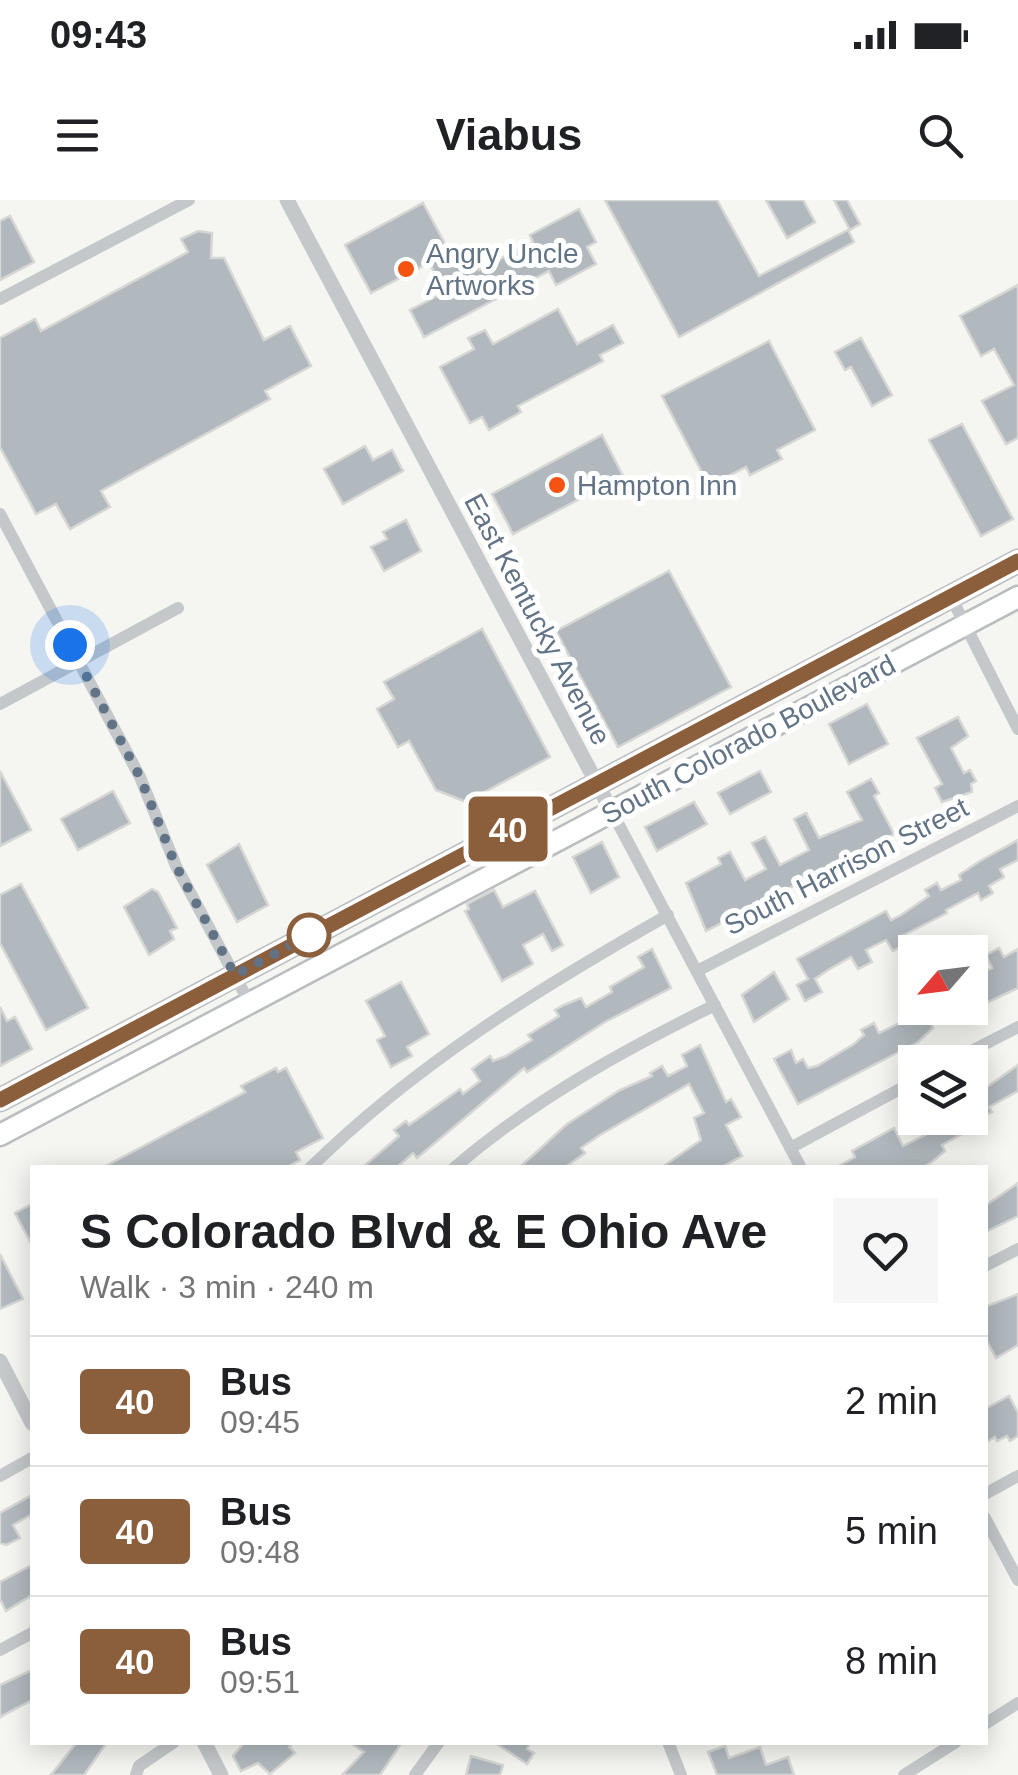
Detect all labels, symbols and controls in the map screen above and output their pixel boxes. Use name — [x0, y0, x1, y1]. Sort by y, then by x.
text: 09:43 — [50, 14, 147, 56]
icon: menu — [50, 108, 105, 163]
icon: search — [913, 108, 968, 163]
text: Viabus — [436, 109, 582, 160]
place label: Angry Uncle Artworks — [426, 238, 579, 301]
marker: Angry Uncle Artworks — [395, 258, 417, 280]
place label: Hampton Inn — [577, 470, 737, 501]
marker: Hampton Inn — [546, 474, 568, 496]
street label: East Kentucky Avenue — [458, 488, 617, 750]
your location — [45, 620, 95, 670]
street label: South Colorado Boulevard — [596, 649, 901, 830]
street label: South Harrison Street — [719, 791, 973, 941]
line badge: 40 — [463, 796, 553, 862]
text: 40 — [489, 810, 527, 849]
unlabelled marker — [288, 914, 330, 956]
north arrow — [898, 935, 988, 1025]
map controls — [898, 935, 988, 1135]
button: layers — [898, 1045, 988, 1135]
button: heart — [833, 1198, 938, 1303]
text: S Colorado Blvd & E Ohio Ave — [80, 1205, 767, 1258]
text: Walk · 3 min · 240 m — [80, 1269, 374, 1305]
text: Bus — [220, 1361, 292, 1403]
text: 2 min — [845, 1380, 938, 1422]
text: 40 — [116, 1382, 154, 1421]
text: 09:45 — [220, 1404, 300, 1440]
text: Bus — [220, 1491, 292, 1533]
text: 5 min — [845, 1510, 938, 1552]
text: 40 — [116, 1512, 154, 1551]
text: 09:48 — [220, 1534, 300, 1570]
text: Bus — [220, 1621, 292, 1663]
text: 8 min — [845, 1640, 938, 1682]
text: 40 — [116, 1642, 154, 1681]
text: 09:51 — [220, 1664, 300, 1700]

